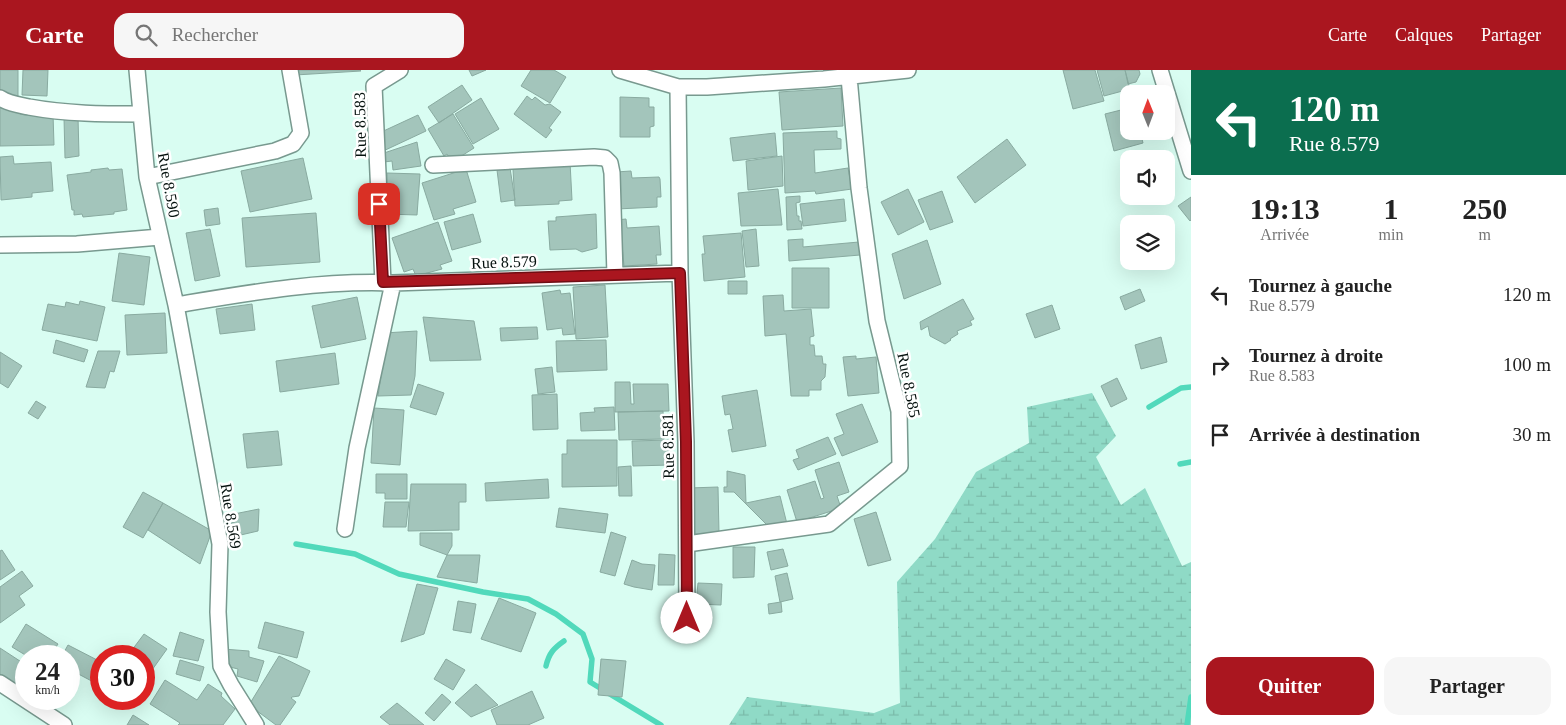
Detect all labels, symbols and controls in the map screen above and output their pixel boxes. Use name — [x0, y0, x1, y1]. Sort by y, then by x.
search box — [114, 13, 464, 58]
icon: search — [132, 21, 160, 49]
text: Carte — [25, 22, 84, 48]
text: Rechercher — [172, 24, 258, 45]
text: Carte — [1328, 25, 1367, 45]
text: Calques — [1395, 25, 1453, 45]
text: Partager — [1481, 25, 1541, 45]
north arrow — [1120, 85, 1175, 140]
map controls — [1120, 85, 1175, 270]
icon: left — [1206, 90, 1271, 155]
text: 120 m — [1289, 90, 1379, 129]
street label: Rue 8.583 — [351, 92, 369, 158]
text: Rue 8.579 — [1289, 131, 1379, 156]
button: sound — [1120, 150, 1175, 205]
street label: Rue 8.590 — [155, 151, 183, 219]
pin — [358, 183, 400, 225]
icon: arrive — [365, 190, 393, 218]
text: 19:13 — [1250, 192, 1320, 225]
text: 1 — [1383, 192, 1398, 225]
text: 250 — [1462, 192, 1507, 225]
button: layers — [1120, 215, 1175, 270]
text: Arrivée — [1260, 226, 1309, 243]
text: min — [1379, 226, 1403, 243]
text: m — [1478, 226, 1491, 243]
street label: Rue 8.579 — [471, 252, 537, 272]
text: Tournez à gauche — [1249, 275, 1392, 296]
icon: left — [1206, 281, 1234, 309]
text: 120 m — [1503, 284, 1551, 305]
text: Rue 8.579 — [1249, 297, 1315, 314]
text: Tournez à droite — [1249, 345, 1383, 366]
street label: Rue 8.585 — [894, 351, 924, 419]
icon: right — [1206, 351, 1234, 379]
text: 100 m — [1503, 354, 1551, 375]
text: Rue 8.583 — [1249, 367, 1315, 384]
street label: Rue 8.581 — [659, 413, 677, 479]
icon: arrive — [1206, 421, 1234, 449]
text: Arrivée à destination — [1249, 424, 1420, 445]
text: 30 m — [1512, 424, 1551, 445]
street label: Rue 8.569 — [217, 482, 245, 550]
position arrow — [660, 591, 712, 643]
speed limit sign: 30 — [90, 645, 155, 710]
button: Quitter — [1206, 657, 1374, 715]
button: Partager — [1384, 657, 1551, 715]
text: 24 — [35, 658, 60, 685]
text: km/h — [35, 683, 60, 697]

